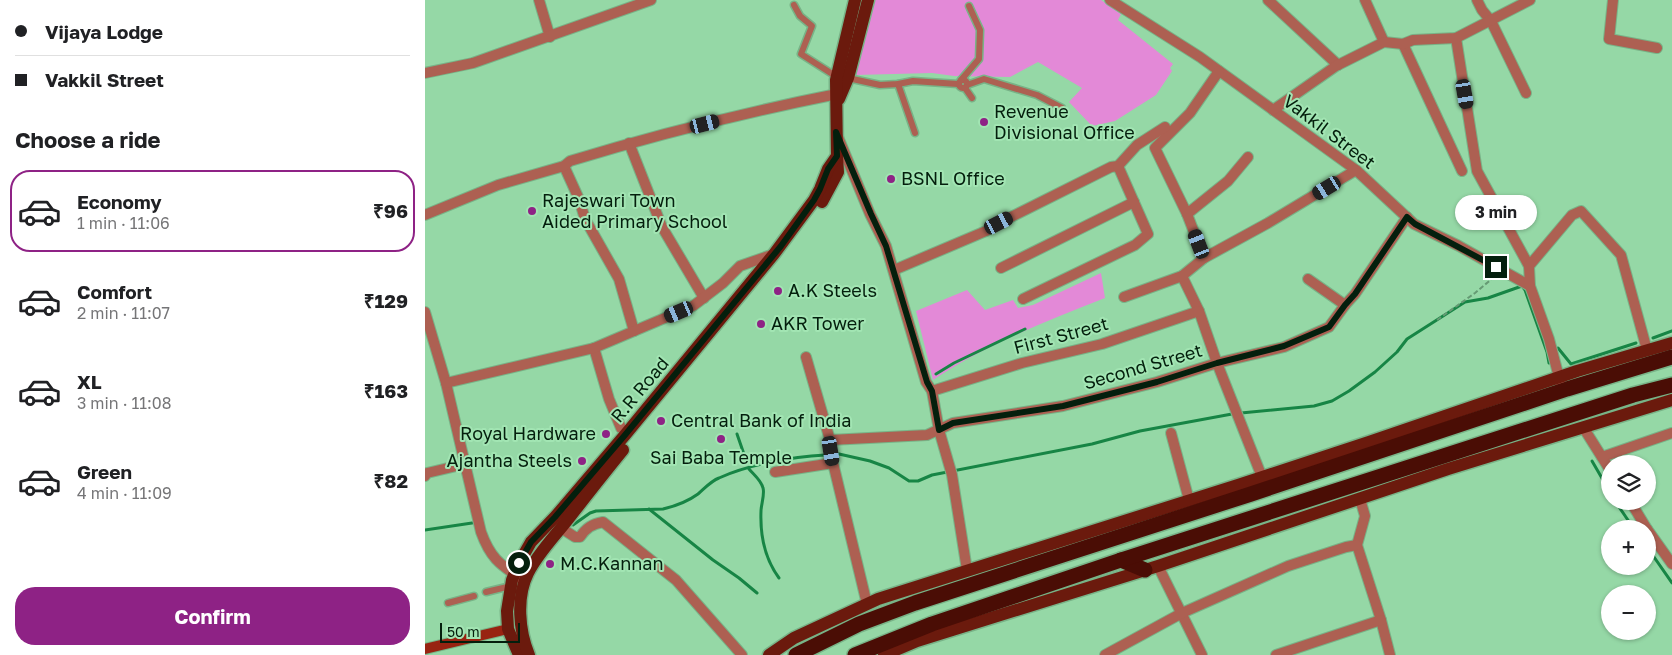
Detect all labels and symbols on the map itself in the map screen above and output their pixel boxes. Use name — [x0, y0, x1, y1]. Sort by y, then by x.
car — [1455, 78, 1474, 110]
street label: Vakkil Street — [1279, 89, 1380, 173]
place label: Revenue Divisional Office — [994, 100, 1135, 143]
car — [688, 113, 721, 135]
marker: Revenue Divisional Office — [978, 116, 990, 128]
place label: BSNL Office — [901, 167, 1005, 189]
marker: BSNL Office — [885, 173, 897, 185]
car — [1310, 174, 1343, 202]
place label: Rajeswari Town Aided Primary School — [542, 189, 728, 232]
callout: 3 min — [1455, 194, 1537, 230]
marker: Rajeswari Town Aided Primary School — [526, 205, 538, 217]
car — [982, 210, 1015, 236]
car — [1186, 227, 1211, 261]
route end — [1485, 256, 1507, 278]
place label: A.K Steels — [788, 279, 877, 301]
marker: A.K Steels — [772, 285, 784, 297]
car — [662, 299, 695, 325]
place label: AKR Tower — [771, 312, 864, 334]
street label: First Street — [1011, 312, 1110, 358]
marker: AKR Tower — [755, 318, 767, 330]
street label: Second Street — [1081, 339, 1205, 393]
street label: R.R Road — [606, 352, 673, 426]
place label: Central Bank of India — [671, 409, 852, 431]
marker: Central Bank of India — [655, 415, 667, 427]
place label: Royal Hardware — [460, 422, 596, 444]
marker: Royal Hardware — [600, 428, 612, 440]
marker: Sai Baba Temple — [715, 433, 727, 445]
car — [821, 435, 840, 467]
place label: Sai Baba Temple — [650, 446, 792, 468]
place label: Ajantha Steels — [447, 449, 572, 471]
marker: Ajantha Steels — [576, 455, 588, 467]
route start — [508, 552, 530, 574]
place label: M.C.Kannan — [560, 552, 664, 574]
marker: M.C.Kannan — [544, 558, 556, 570]
scale bar — [440, 620, 520, 643]

